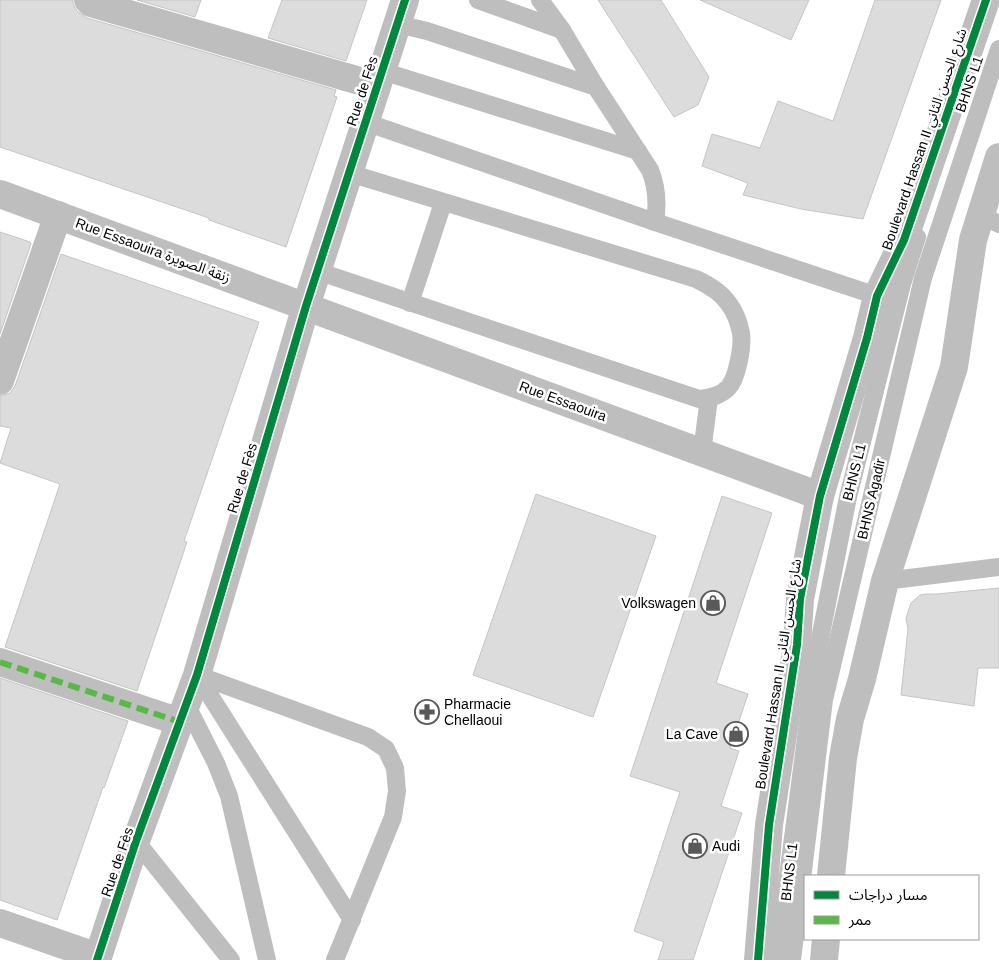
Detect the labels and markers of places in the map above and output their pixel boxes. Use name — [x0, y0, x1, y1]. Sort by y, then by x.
shop icon: Volkswagen — [700, 590, 726, 616]
place label: Volkswagen — [621, 595, 696, 611]
place label: Pharmacie Chellaoui — [444, 696, 511, 728]
pharmacy icon: Pharmacie Chellaoui — [414, 699, 440, 725]
shop icon: La Cave — [723, 721, 749, 747]
place label: La Cave — [666, 726, 718, 742]
shop icon: Audi — [682, 833, 708, 859]
place label: Audi — [712, 838, 740, 854]

